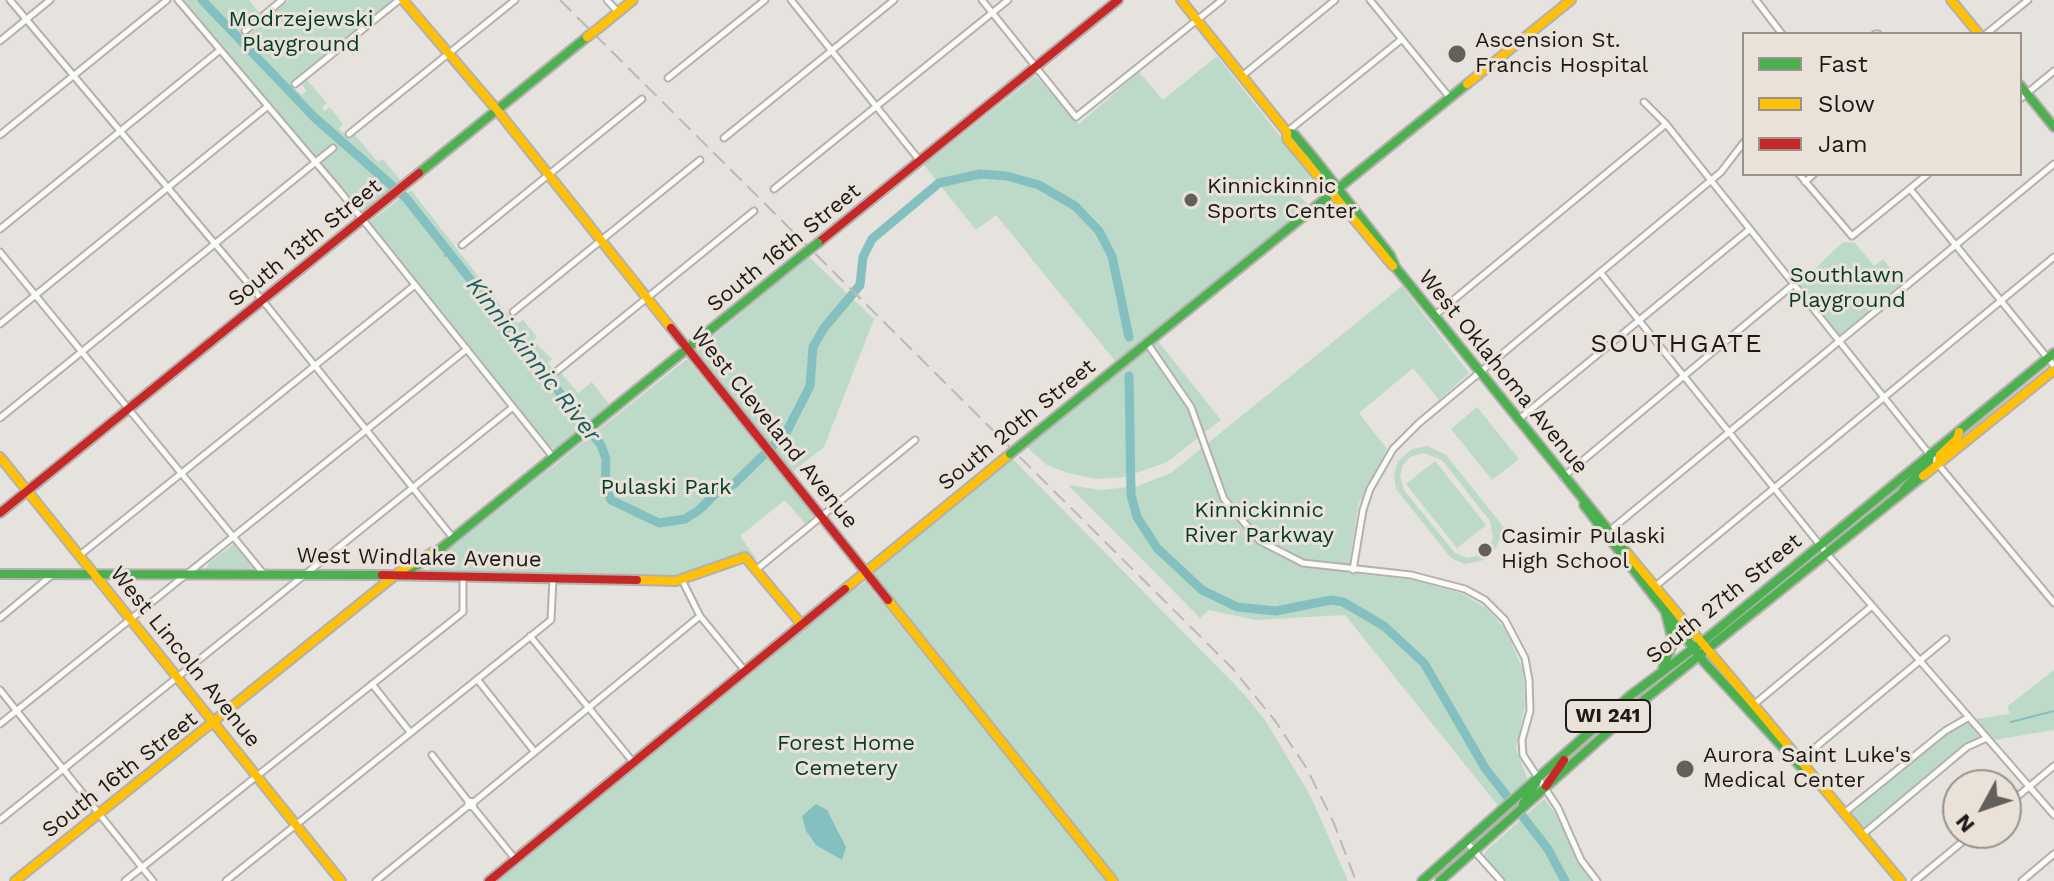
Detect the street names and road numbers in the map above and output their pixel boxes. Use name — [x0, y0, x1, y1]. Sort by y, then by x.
street label: South 13th Street — [223, 173, 387, 313]
street label: South 16th Street — [702, 178, 866, 318]
street label: West Oklahoma Avenue — [1413, 265, 1593, 479]
street label: West Cleveland Avenue — [685, 322, 863, 534]
street label: South 20th Street — [933, 354, 1101, 496]
street label: South 27th Street — [1641, 528, 1807, 670]
street label: West Windlake Avenue — [296, 543, 542, 573]
street label: West Lincoln Avenue — [104, 561, 266, 753]
road number: WI 241 — [1566, 700, 1650, 732]
street label: South 16th Street — [37, 706, 203, 844]

